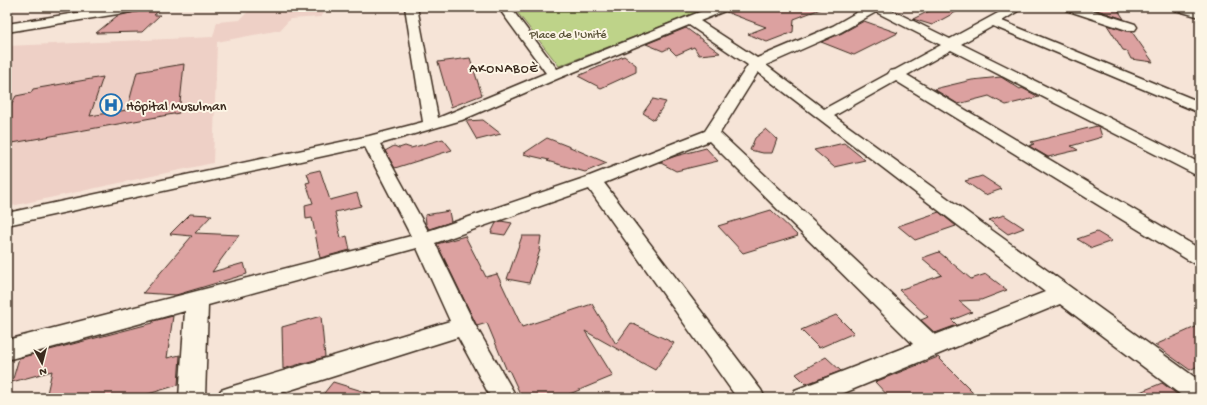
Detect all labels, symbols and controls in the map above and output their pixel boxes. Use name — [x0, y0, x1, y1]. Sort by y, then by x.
park label: Place de l'Unité — [528, 29, 607, 43]
district label: AKONABOÈ — [469, 61, 539, 77]
hospital icon: Hôpital Musulman — [98, 92, 124, 118]
place label: Hôpital Musulman — [126, 99, 227, 116]
north arrow — [22, 343, 62, 383]
text: N — [39, 365, 47, 377]

